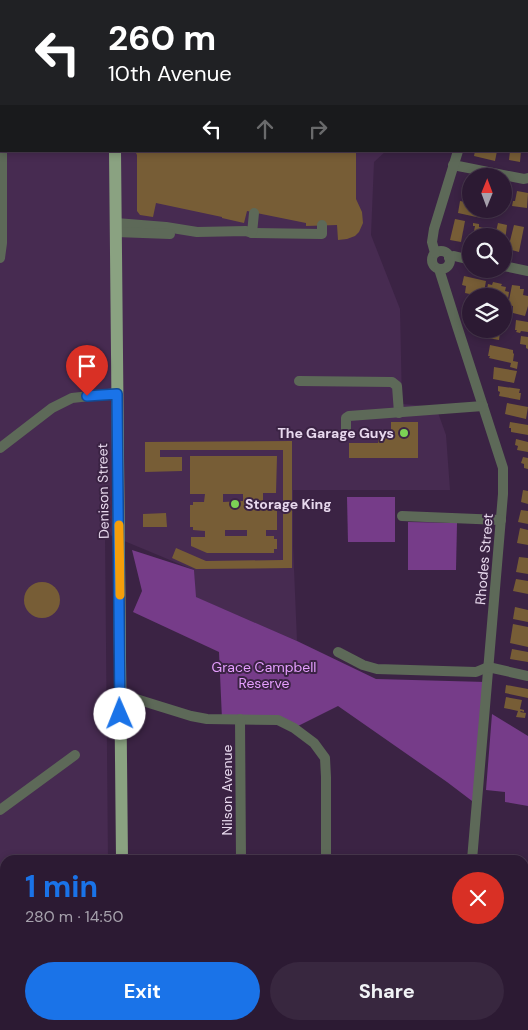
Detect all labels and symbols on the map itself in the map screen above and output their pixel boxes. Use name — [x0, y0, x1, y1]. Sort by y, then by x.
north arrow — [462, 168, 512, 218]
pin — [66, 345, 108, 396]
place label: The Garage Guys — [277, 424, 394, 442]
marker: The Garage Guys — [398, 427, 410, 439]
street label: Denison Street — [93, 443, 113, 539]
place label: Storage King — [245, 495, 332, 513]
marker: Storage King — [229, 498, 241, 510]
street label: Rhodes Street — [471, 512, 497, 606]
park label: Grace Campbell Reserve — [212, 658, 316, 692]
position arrow — [93, 687, 145, 739]
street label: Nilson Avenue — [218, 745, 236, 835]

